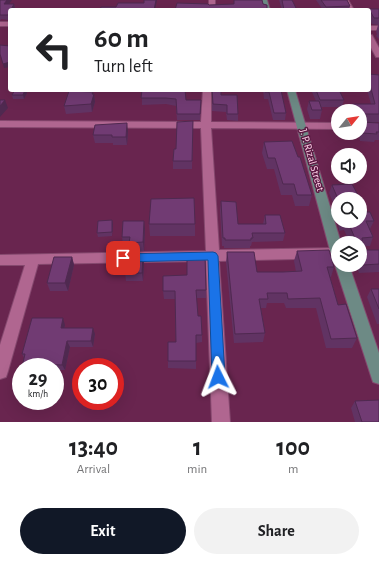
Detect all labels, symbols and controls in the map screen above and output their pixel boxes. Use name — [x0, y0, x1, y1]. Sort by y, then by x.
icon: left — [28, 24, 80, 76]
text: 60 m — [94, 25, 149, 53]
text: Turn left — [94, 58, 153, 76]
north arrow — [331, 104, 367, 140]
map controls — [331, 104, 367, 272]
street label: J. P. Rizal Street — [298, 128, 326, 193]
button: sound — [331, 148, 367, 184]
button: search — [331, 192, 367, 228]
button: layers — [331, 236, 367, 272]
pin — [106, 241, 140, 275]
icon: arrive — [112, 247, 134, 269]
position arrow — [197, 356, 239, 398]
speed limit sign: 30 — [72, 358, 124, 410]
text: 29 — [28, 369, 48, 389]
text: km/h — [28, 389, 48, 399]
text: 13:40 — [69, 436, 118, 460]
text: 1 — [193, 436, 202, 460]
text: 100 — [276, 436, 310, 460]
text: Arrival — [77, 463, 110, 476]
text: min — [187, 463, 207, 476]
text: m — [288, 463, 298, 476]
button: Exit — [20, 508, 186, 554]
button: Share — [194, 508, 359, 554]

